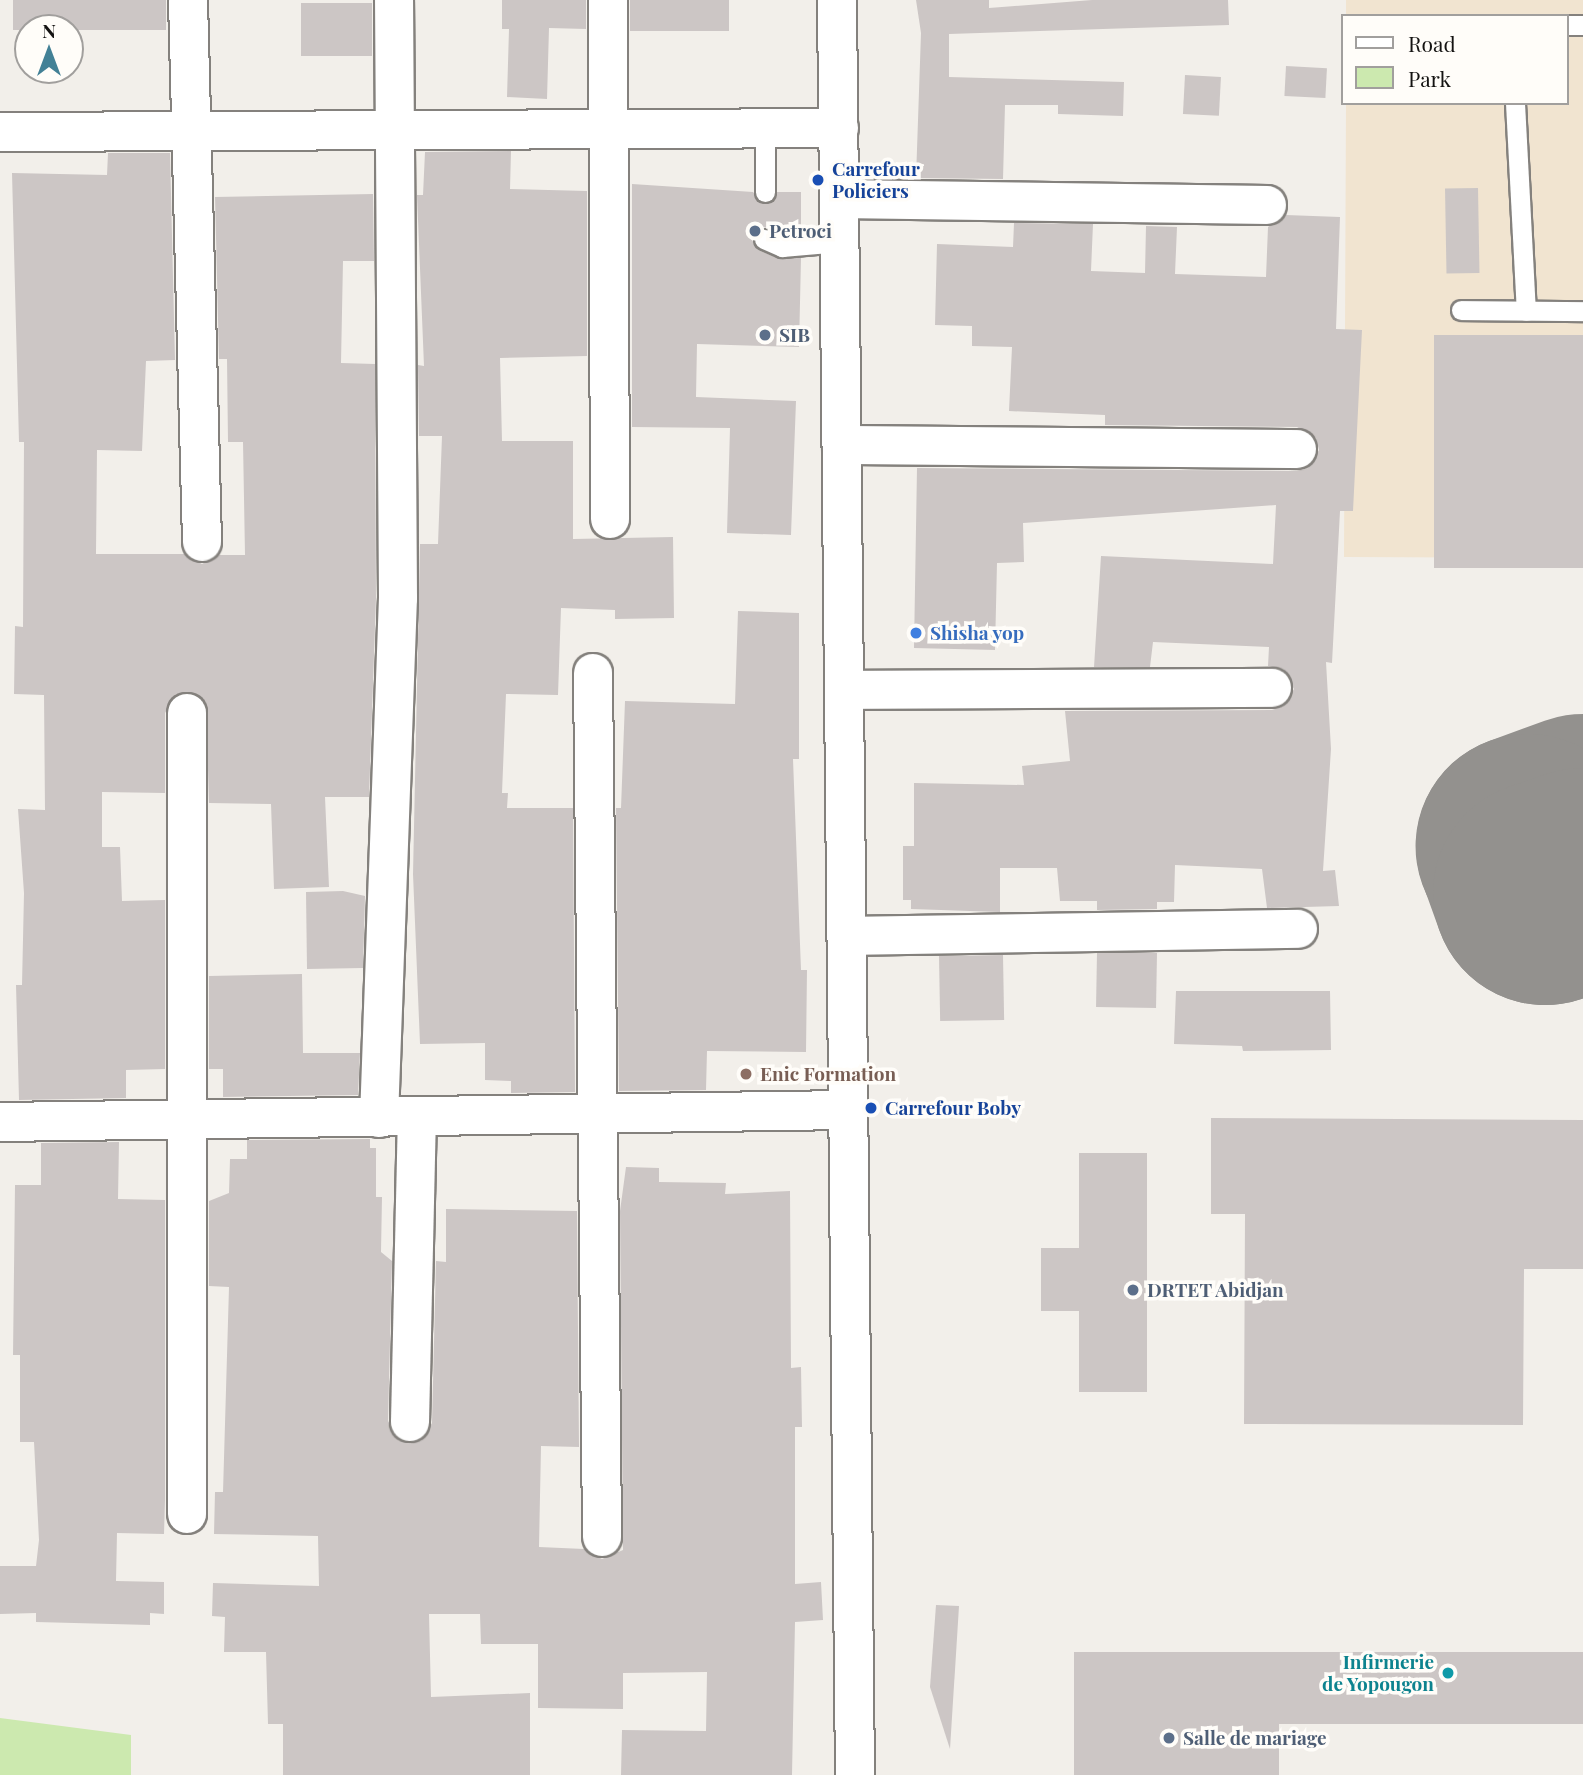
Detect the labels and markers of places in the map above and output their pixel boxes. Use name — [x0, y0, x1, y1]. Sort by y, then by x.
place label: Carrefour Policiers — [832, 158, 920, 202]
marker: Carrefour Policiers — [810, 172, 826, 188]
place label: Petroci — [769, 220, 832, 242]
marker: Petroci — [747, 223, 763, 239]
place label: SIB — [779, 324, 810, 346]
marker: SIB — [757, 327, 773, 343]
place label: Shisha yop — [930, 622, 1025, 644]
marker: Shisha yop — [908, 625, 924, 641]
place label: Enic Formation — [760, 1063, 896, 1085]
marker: Enic Formation — [738, 1066, 754, 1082]
place label: Carrefour Boby — [885, 1097, 1021, 1119]
marker: Carrefour Boby — [863, 1100, 879, 1116]
place label: DRTET Abidjan — [1147, 1279, 1285, 1301]
marker: DRTET Abidjan — [1125, 1282, 1141, 1298]
place label: Infirmerie de Yopougon — [1321, 1651, 1434, 1695]
marker: Infirmerie de Yopougon — [1440, 1665, 1456, 1681]
place label: Salle de mariage — [1183, 1727, 1327, 1749]
marker: Salle de mariage — [1161, 1730, 1177, 1746]

